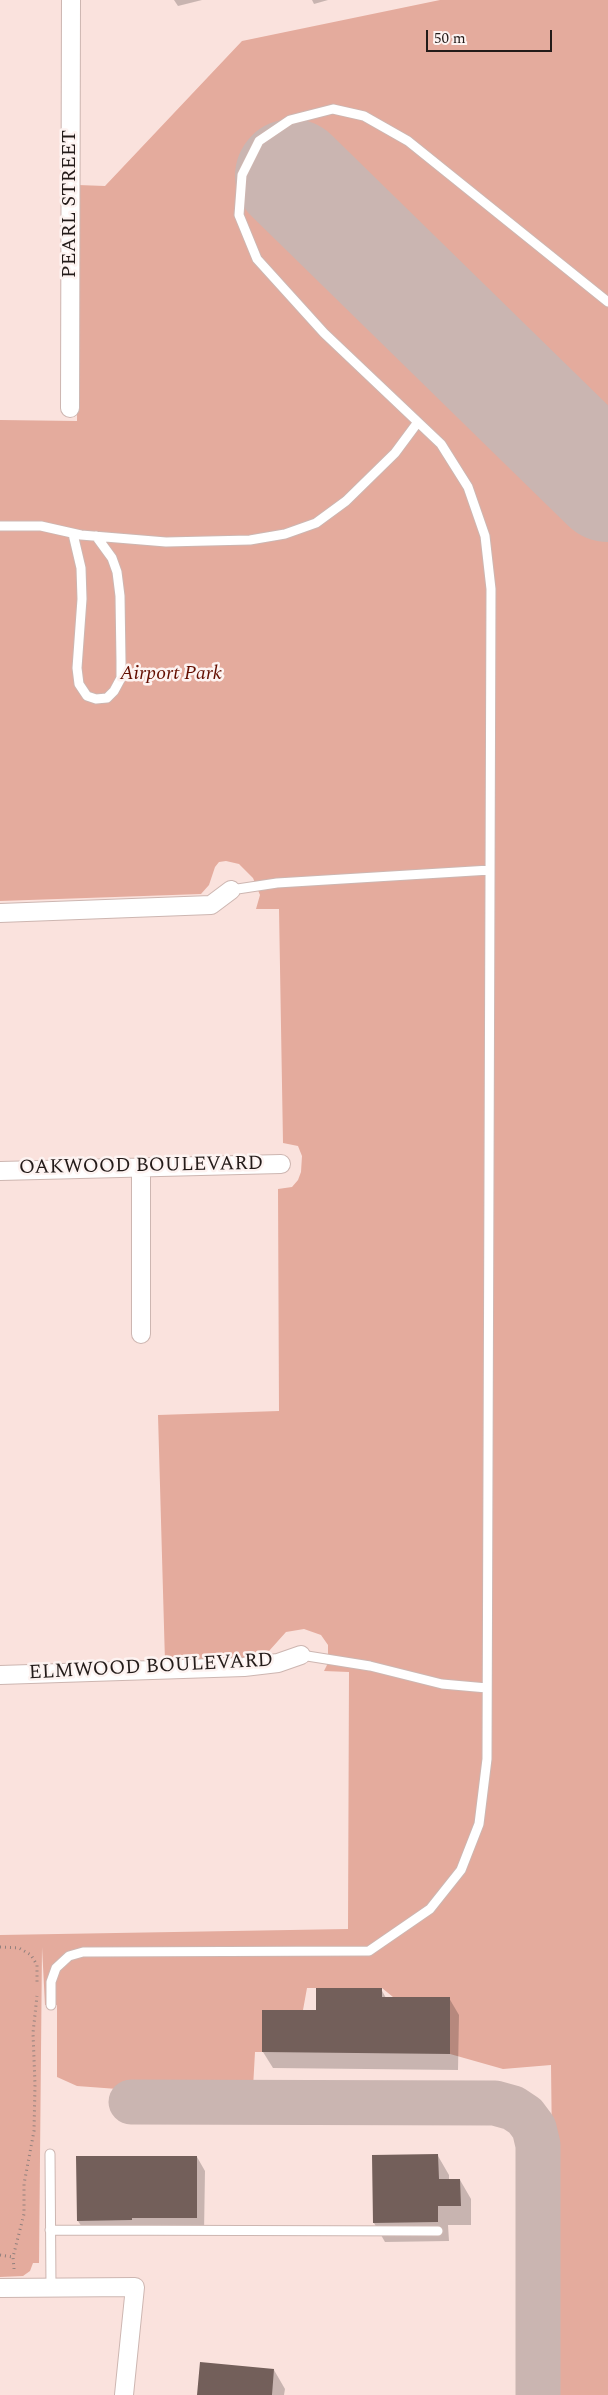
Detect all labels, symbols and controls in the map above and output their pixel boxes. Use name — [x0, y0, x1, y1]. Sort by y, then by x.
scale bar — [428, 20, 554, 52]
text: 50 m — [434, 27, 466, 50]
street label: PEARL STREET — [59, 130, 83, 278]
park label: Airport Park — [120, 663, 222, 687]
street label: OAKWOOD BOULEVARD — [19, 1153, 263, 1181]
street label: ELMWOOD BOULEVARD — [28, 1650, 274, 1686]

